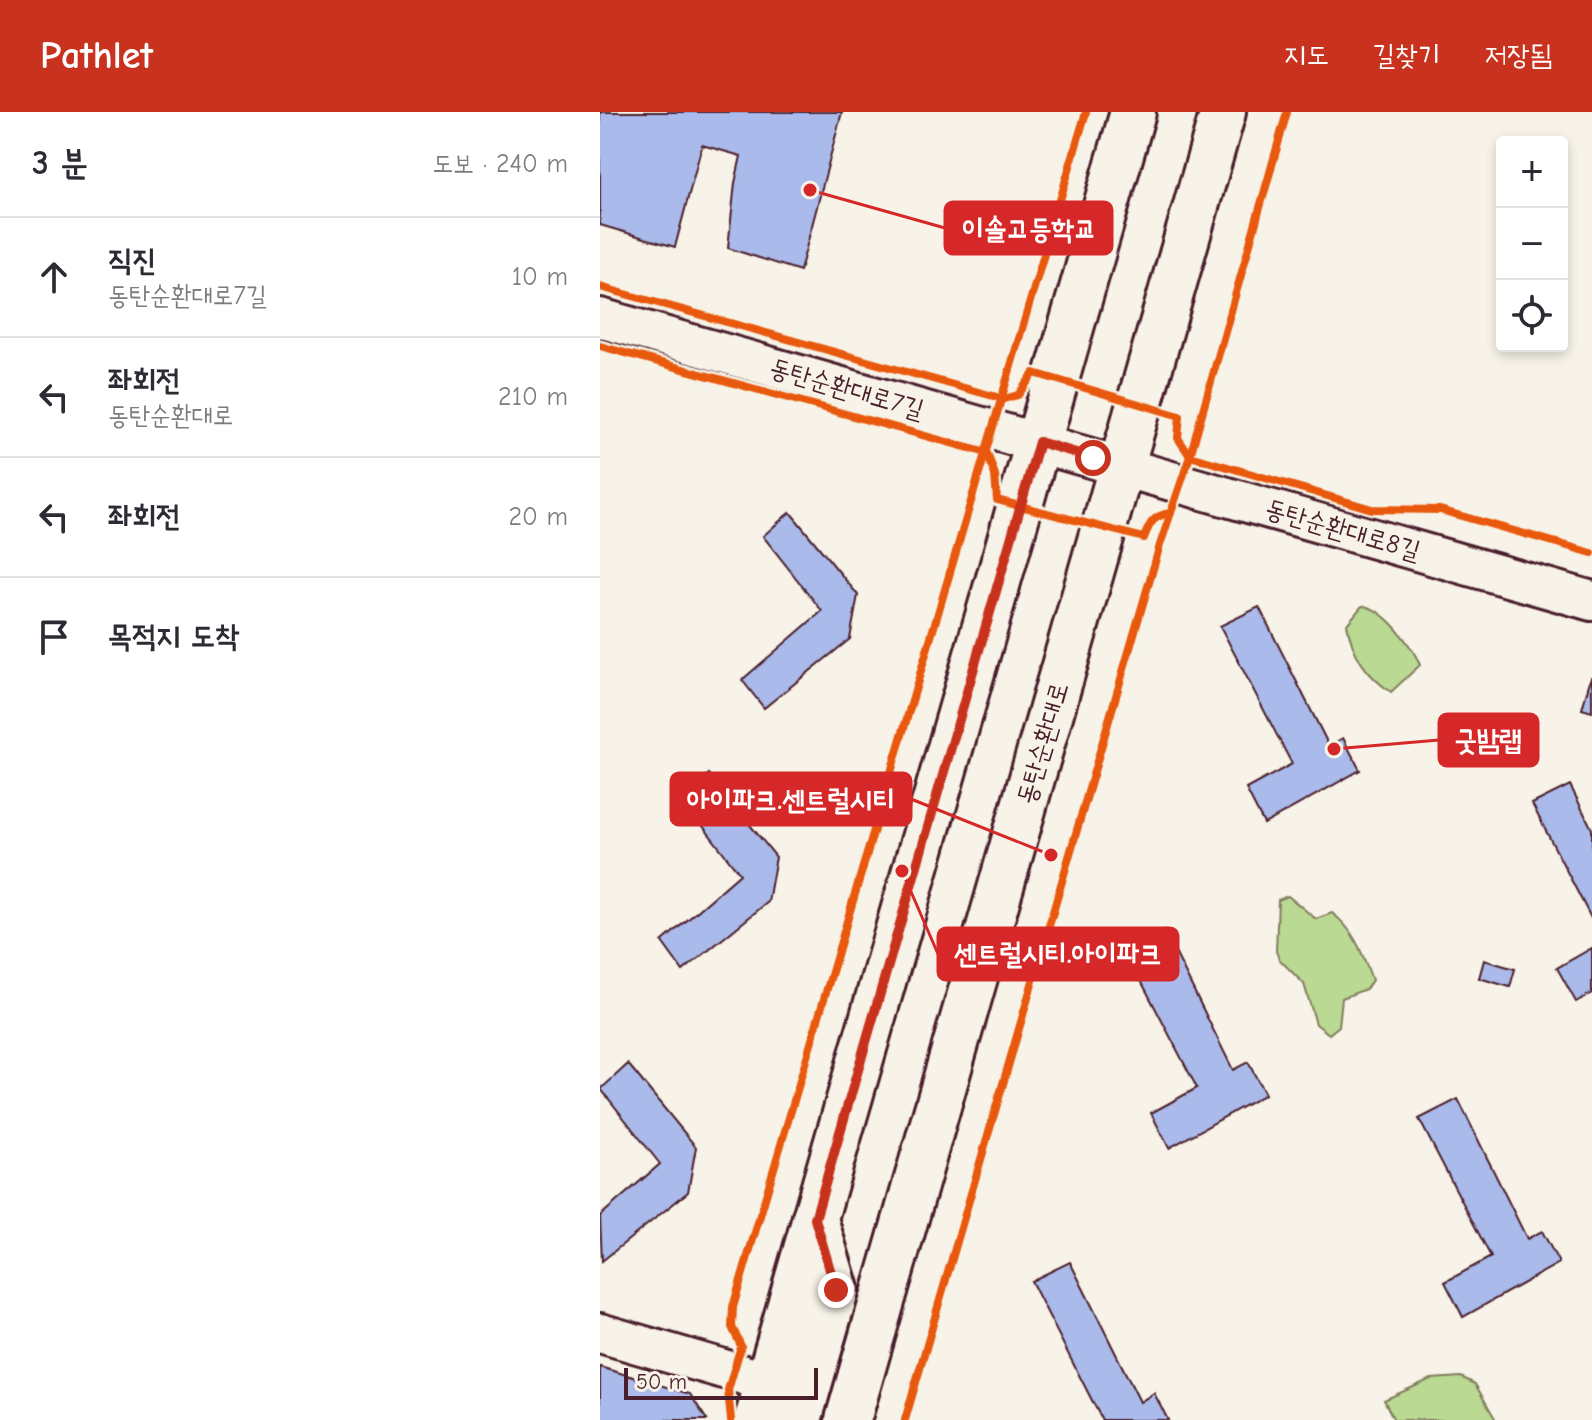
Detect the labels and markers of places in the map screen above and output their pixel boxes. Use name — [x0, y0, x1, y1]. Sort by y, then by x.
callout: 이솔고등학교 — [945, 202, 1112, 254]
callout: 굿밤랩 — [1439, 714, 1538, 766]
callout: 아이파크.센트럴시티 — [671, 773, 911, 825]
callout: 센트럴시티.아이파크 — [938, 928, 1178, 980]

